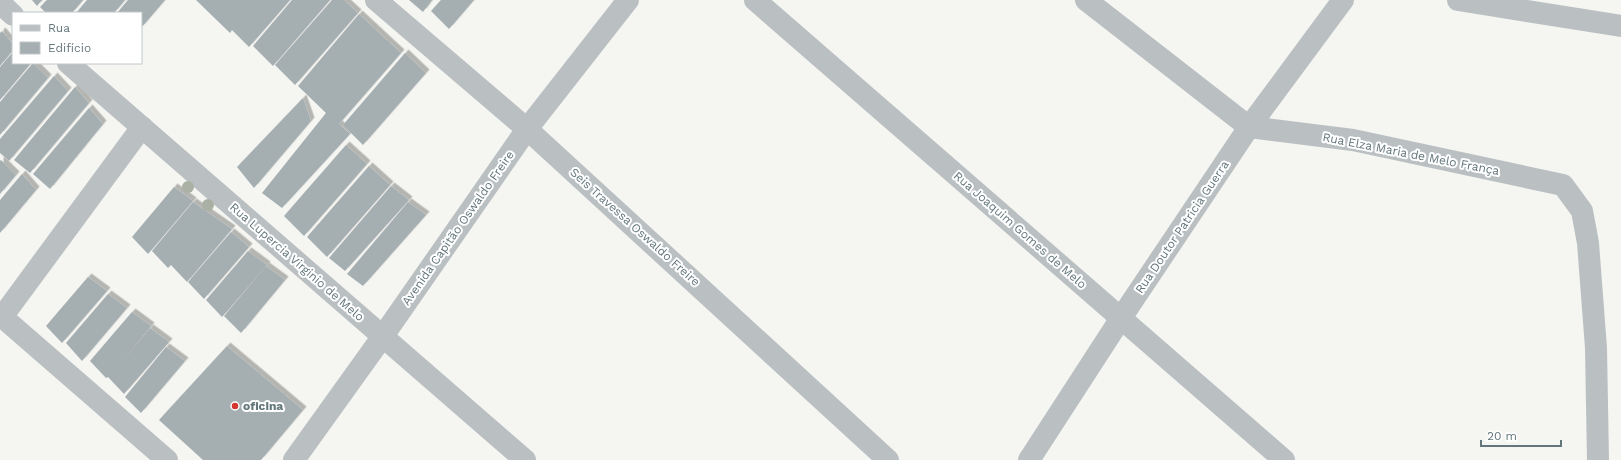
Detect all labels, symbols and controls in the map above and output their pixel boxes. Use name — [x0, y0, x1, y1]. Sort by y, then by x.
legend — [12, 12, 142, 64]
text: Rua — [48, 21, 70, 35]
text: Edifício — [48, 41, 91, 55]
street label: Rua Elza Maria de Melo França — [1321, 130, 1501, 178]
street label: Avenida Capitão Oswaldo Freire — [399, 148, 517, 308]
street label: Rua Doutor Patricia Guerra — [1132, 158, 1232, 296]
street label: Seis Travessa Oswaldo Freire — [567, 165, 703, 289]
street label: Rua Joaquim Gomes de Melo — [951, 169, 1089, 291]
street label: Rua Lupercia Virginio de Melo — [227, 200, 367, 324]
place label: oficina — [243, 399, 283, 413]
marker: oficina — [230, 401, 240, 411]
scale bar — [1481, 422, 1561, 448]
text: 20 m — [1487, 429, 1517, 443]

